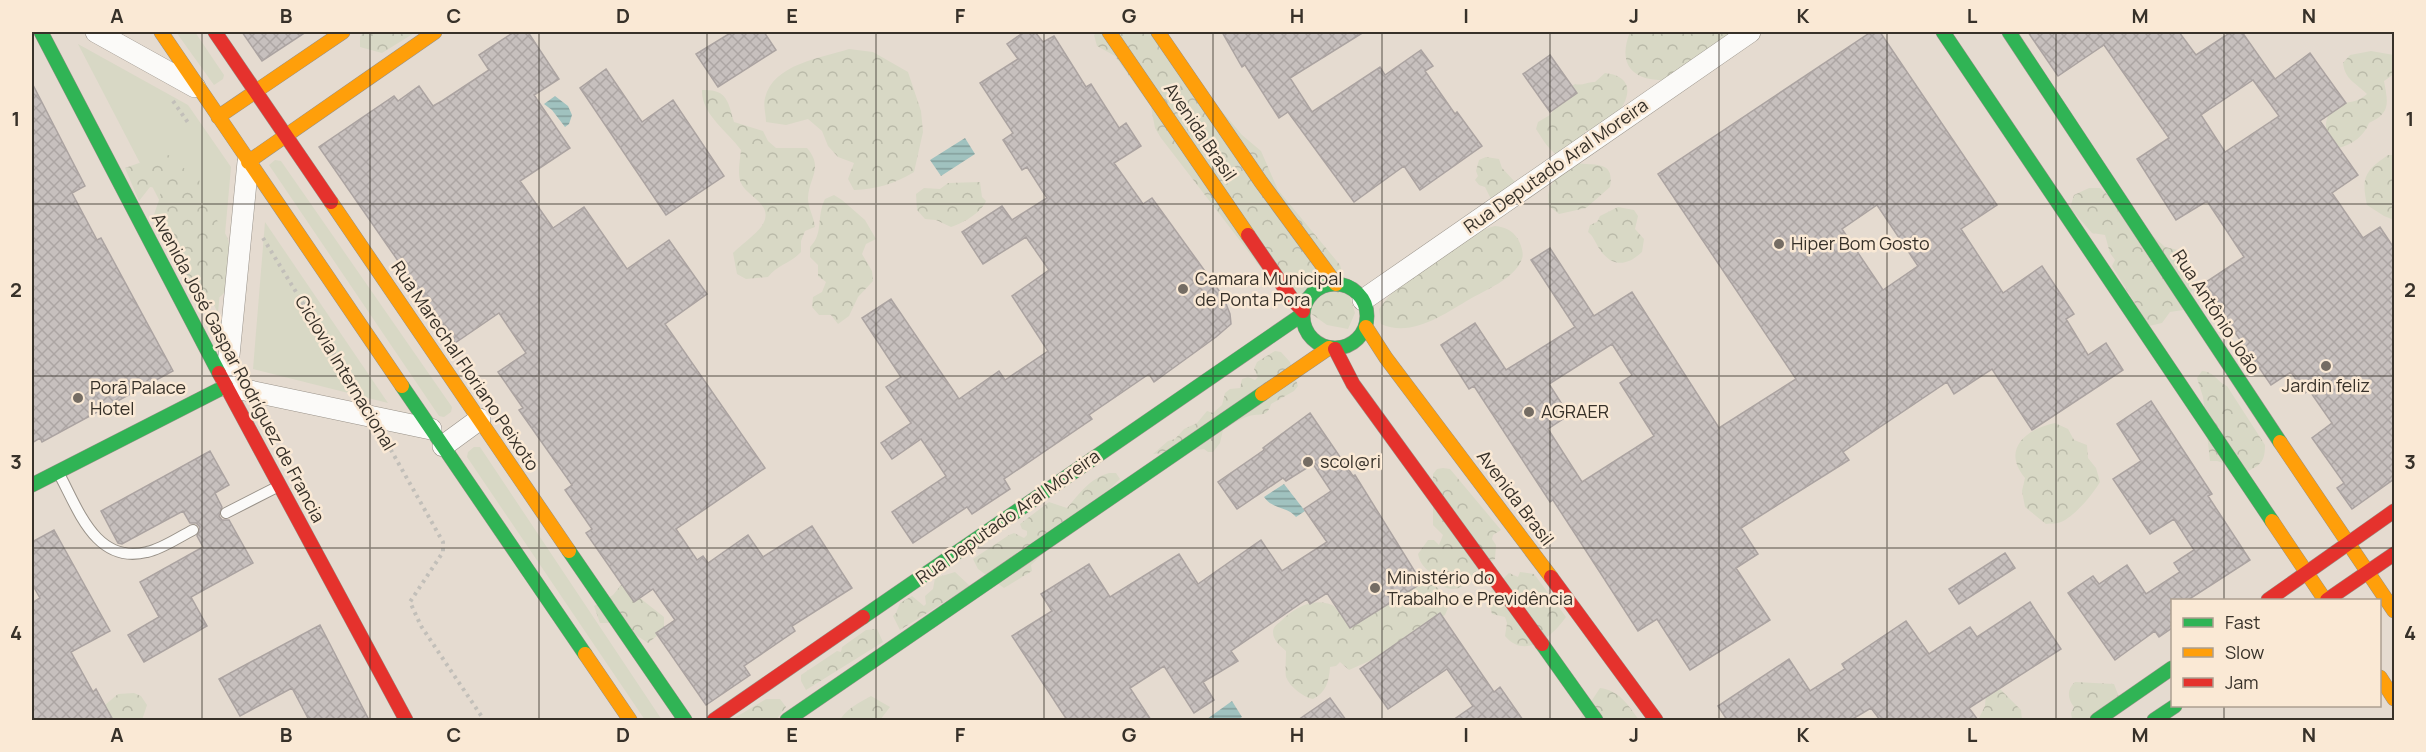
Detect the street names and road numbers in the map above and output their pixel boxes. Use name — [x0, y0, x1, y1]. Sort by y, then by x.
street label: Avenida Brasil — [1159, 78, 1243, 185]
street label: Rua Deputado Aral Moreira — [1459, 92, 1652, 238]
street label: Avenida José Gaspar Rodríguez de Francia — [147, 209, 331, 526]
street label: Rua Antônio João — [2168, 245, 2266, 378]
street label: Rua Marechal Floriano Peixoto — [386, 256, 545, 475]
street label: Ciclovia Internacional — [290, 290, 402, 455]
street label: Rua Deputado Aral Moreira — [911, 443, 1104, 589]
street label: Avenida Brasil — [1472, 445, 1560, 550]

